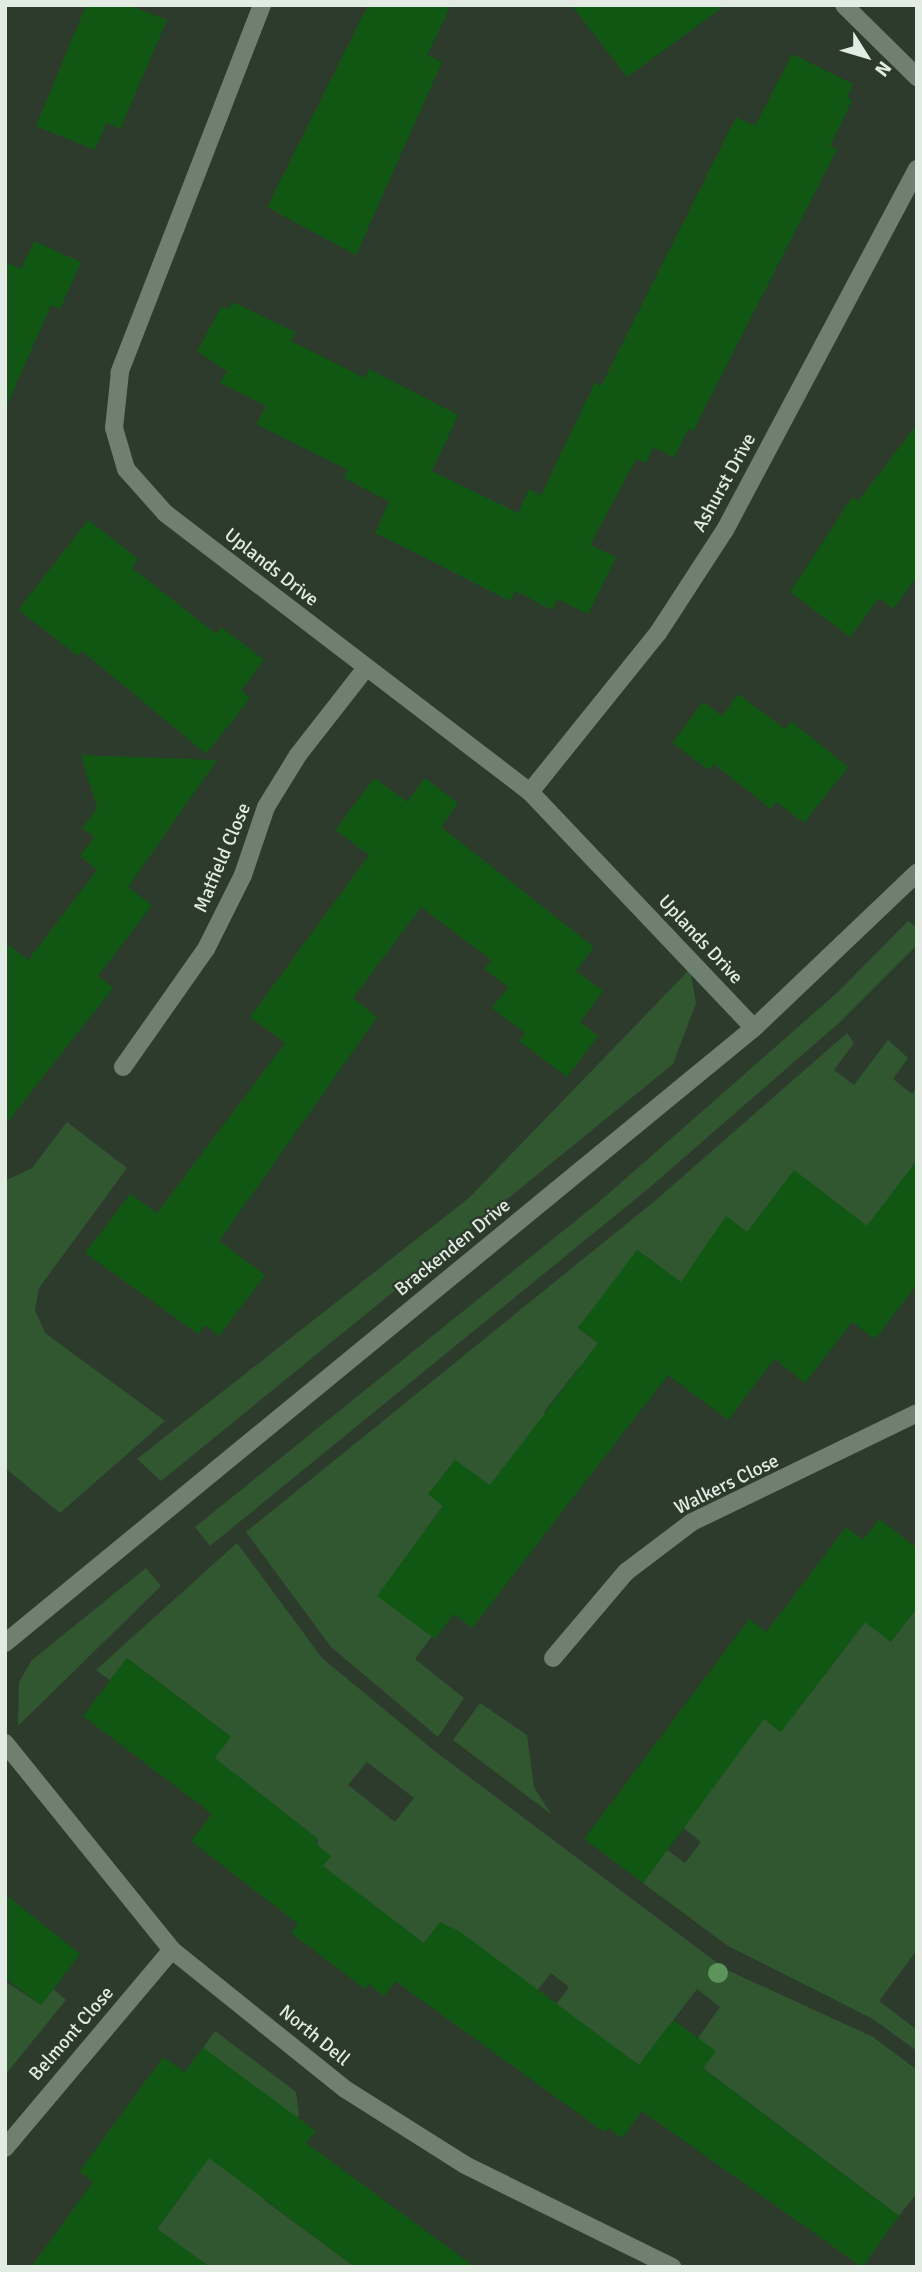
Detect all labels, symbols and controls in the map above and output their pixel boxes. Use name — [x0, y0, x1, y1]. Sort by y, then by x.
north arrow — [831, 21, 901, 91]
text: N — [869, 56, 896, 81]
street label: Ashurst Drive — [689, 430, 761, 536]
street label: Uplands Drive — [219, 524, 323, 612]
street label: Matfield Close — [190, 800, 256, 916]
street label: Uplands Drive — [653, 891, 747, 989]
street label: Brackenden Drive — [391, 1194, 515, 1302]
street label: Walkers Close — [671, 1450, 783, 1520]
street label: Belmont Close — [25, 1982, 119, 2086]
street label: North Dell — [274, 2001, 354, 2071]

